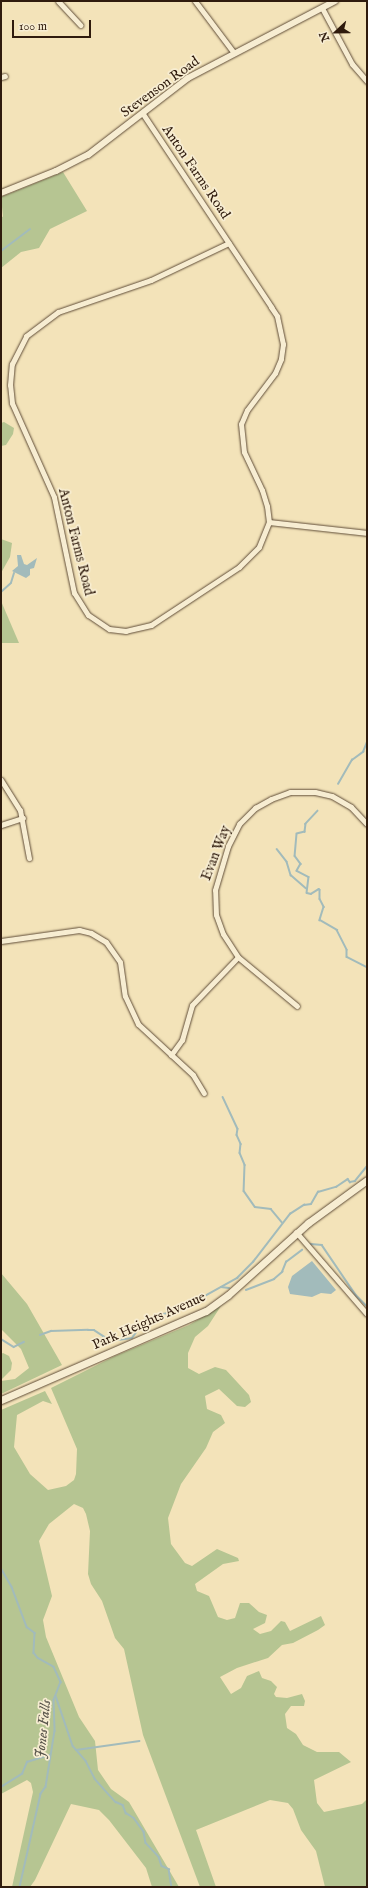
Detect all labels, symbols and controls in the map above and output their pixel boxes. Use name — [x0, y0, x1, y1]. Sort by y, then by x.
scale bar — [14, 12, 93, 38]
north arrow — [316, 12, 356, 52]
text: 100 m — [19, 19, 47, 34]
text: N — [317, 29, 333, 44]
street label: Stevenson Road — [117, 53, 203, 121]
street label: Anton Farms Road — [158, 122, 234, 222]
street label: Anton Farms Road — [55, 487, 97, 597]
street label: Evan Way — [198, 823, 234, 883]
street label: Park Heights Avenue — [90, 1288, 208, 1354]
water label: Jones Falls — [31, 1699, 55, 1759]

